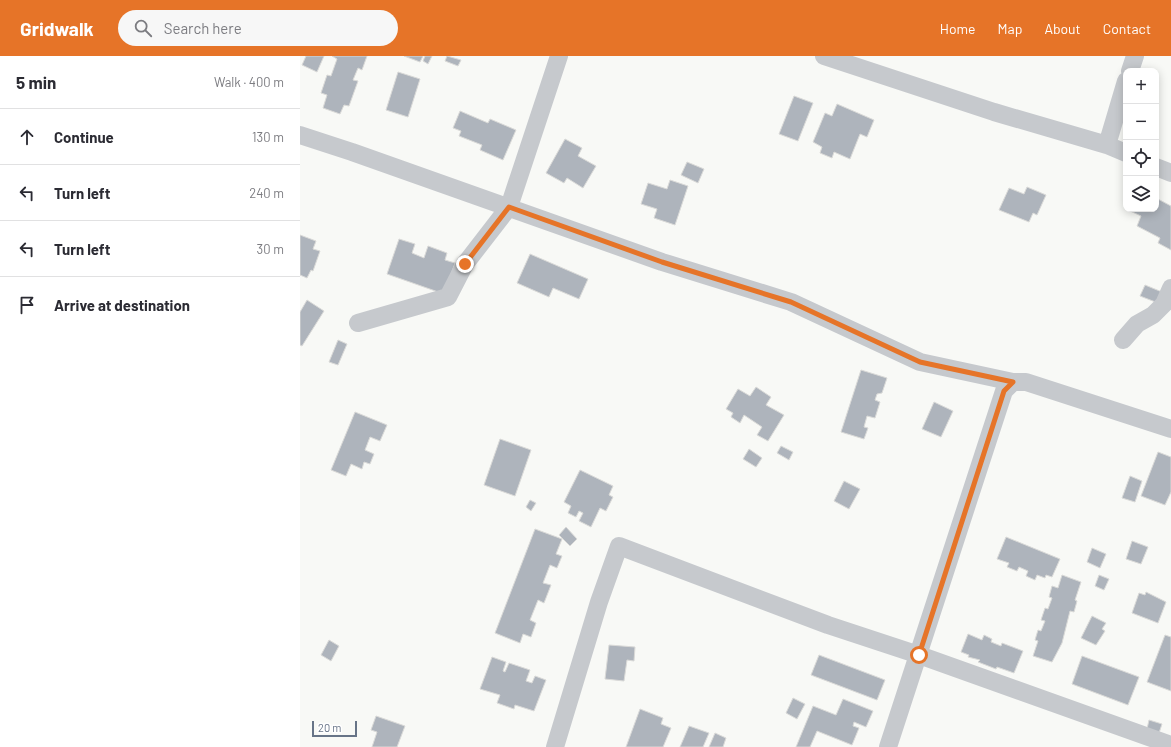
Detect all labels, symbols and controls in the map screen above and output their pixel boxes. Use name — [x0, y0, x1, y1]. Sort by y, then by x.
search box — [118, 10, 398, 46]
text: Gridwalk — [20, 17, 94, 40]
icon: search — [132, 17, 154, 39]
text: Search here — [164, 19, 242, 37]
text: Home — [940, 20, 976, 37]
text: Map — [998, 20, 1022, 37]
text: About — [1044, 20, 1081, 37]
text: Contact — [1103, 20, 1151, 37]
map controls — [1123, 68, 1159, 212]
button: + — [1123, 68, 1159, 104]
text: 5 min — [16, 72, 56, 92]
text: Walk · 400 m — [214, 74, 284, 90]
button: − — [1123, 104, 1159, 140]
icon: ahead — [16, 126, 38, 148]
text: Continue — [54, 128, 114, 146]
text: 130 m — [252, 129, 284, 145]
button: locate — [1123, 140, 1159, 176]
button: layers — [1123, 176, 1159, 212]
icon: left — [16, 182, 38, 204]
text: Turn left — [54, 184, 110, 202]
text: 240 m — [249, 185, 284, 201]
icon: left — [16, 238, 38, 260]
text: Turn left — [54, 240, 110, 258]
text: 30 m — [257, 241, 284, 257]
route end — [456, 255, 474, 273]
icon: arrive — [16, 294, 38, 316]
text: Arrive at destination — [54, 296, 190, 314]
route start — [910, 646, 928, 664]
scale bar — [312, 719, 357, 738]
text: 20 m — [318, 721, 341, 734]

